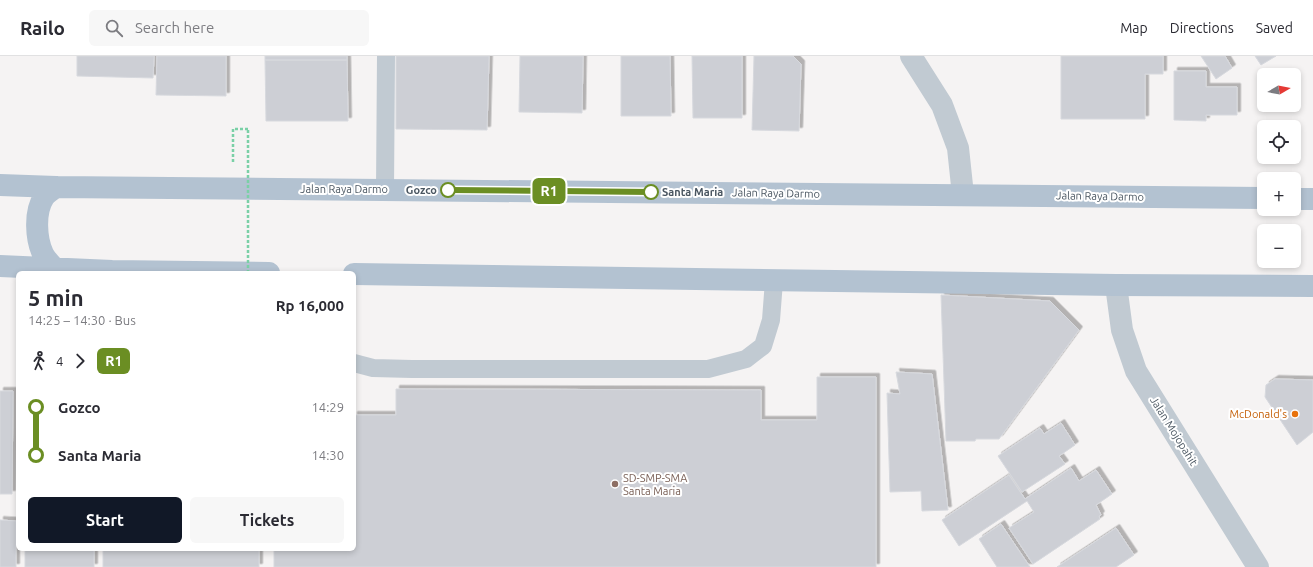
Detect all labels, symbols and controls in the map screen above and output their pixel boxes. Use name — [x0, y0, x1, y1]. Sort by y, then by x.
search box — [89, 10, 369, 46]
text: Railo — [20, 17, 65, 39]
icon: search — [103, 17, 125, 39]
text: Search here — [135, 19, 214, 36]
text: Map — [1120, 20, 1148, 36]
text: Directions — [1170, 20, 1234, 36]
text: Saved — [1256, 20, 1293, 36]
north arrow — [1257, 68, 1301, 112]
map controls — [1257, 68, 1301, 268]
button: locate — [1257, 120, 1301, 164]
button: + — [1257, 172, 1301, 216]
line badge: R1 — [531, 178, 567, 204]
marker: Gozco — [440, 182, 456, 198]
street label: Jalan Raya Darmo — [300, 183, 388, 195]
text: R1 — [540, 183, 558, 199]
place label: Gozco — [406, 184, 437, 196]
marker: Santa Maria — [643, 184, 659, 200]
place label: Santa Maria — [662, 186, 723, 198]
street label: Jalan Raya Darmo — [732, 186, 820, 200]
street label: Jalan Raya Darmo — [1056, 189, 1144, 203]
button: − — [1257, 224, 1301, 268]
text: 5 min — [28, 285, 84, 310]
text: Rp 16,000 — [276, 297, 344, 314]
text: 14:25 – 14:30 · Bus — [28, 313, 136, 327]
icon: walk — [28, 350, 50, 372]
icon: forward — [69, 350, 91, 372]
text: R1 — [105, 353, 122, 369]
text: 4 — [56, 354, 63, 368]
street label: Jalan Mojopahit — [1148, 394, 1200, 468]
text: Gozco — [58, 399, 101, 416]
text: 14:29 — [311, 400, 344, 414]
place label: McDonald's — [1229, 408, 1287, 420]
marker: McDonald's — [1290, 409, 1300, 419]
text: Santa Maria — [58, 447, 142, 464]
text: 14:30 — [311, 448, 344, 462]
place label: SD-SMP-SMA Santa Maria — [623, 472, 688, 497]
marker: SD-SMP-SMA Santa Maria — [610, 479, 620, 489]
button: Start — [28, 497, 182, 543]
button: Tickets — [190, 497, 344, 543]

